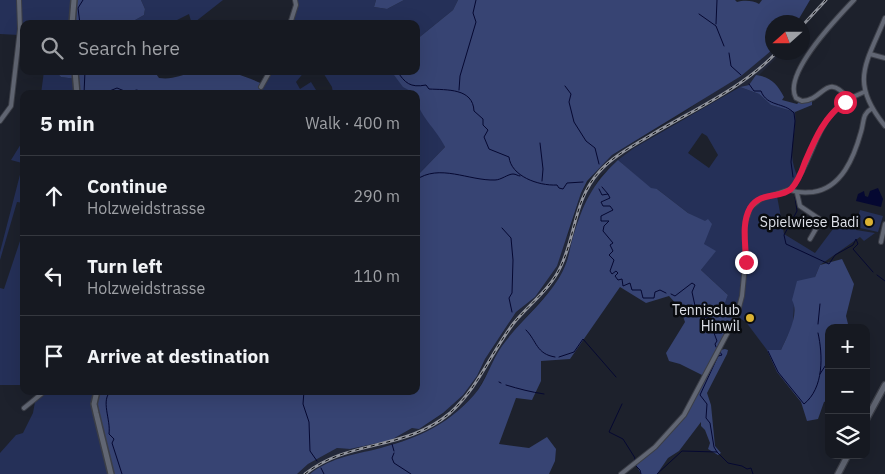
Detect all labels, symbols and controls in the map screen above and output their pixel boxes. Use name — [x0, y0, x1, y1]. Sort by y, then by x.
north arrow — [765, 15, 810, 60]
search box — [20, 20, 420, 75]
icon: search — [38, 34, 66, 62]
text: Search here — [78, 36, 180, 60]
route start — [834, 91, 857, 114]
text: 5 min — [40, 109, 95, 137]
text: Walk · 400 m — [305, 113, 400, 133]
text: Continue — [87, 174, 167, 198]
icon: ahead — [40, 182, 68, 210]
text: 290 m — [353, 186, 400, 206]
text: Holzweidstrasse — [87, 198, 205, 218]
place label: Spielwiese Badi — [760, 213, 859, 231]
marker: Spielwiese Badi — [863, 216, 875, 228]
route end — [735, 251, 758, 274]
text: Turn left — [87, 254, 163, 278]
icon: left — [40, 262, 68, 290]
text: 110 m — [353, 266, 400, 286]
text: Holzweidstrasse — [87, 278, 205, 298]
place label: Tennisclub Hinwil — [672, 301, 740, 335]
marker: Tennisclub Hinwil — [744, 312, 756, 324]
map controls — [825, 324, 870, 459]
button: + — [825, 324, 870, 369]
icon: arrive — [40, 342, 68, 370]
text: Arrive at destination — [87, 344, 270, 368]
button: − — [825, 369, 870, 414]
button: layers — [825, 414, 870, 459]

